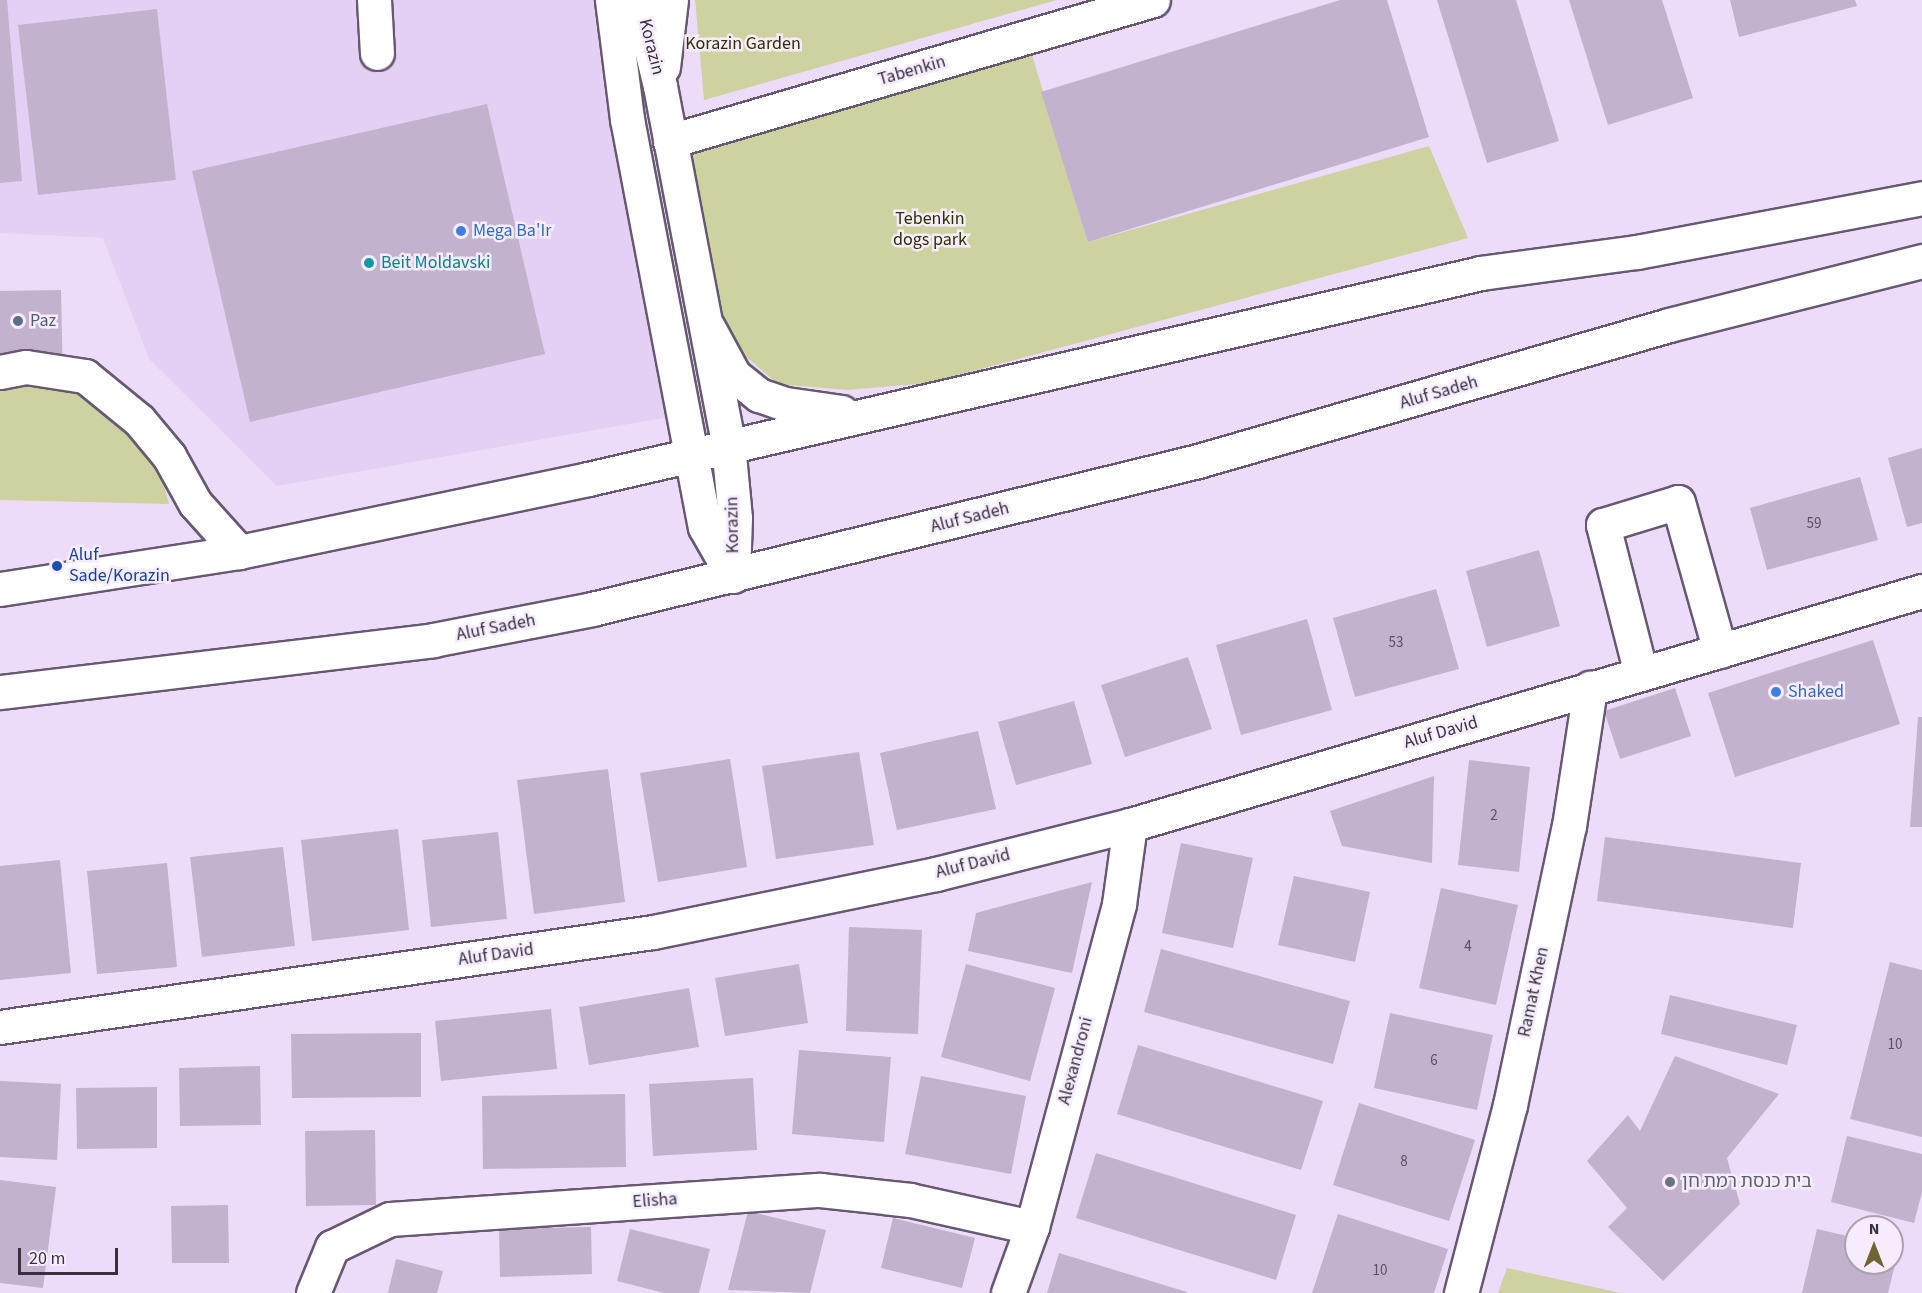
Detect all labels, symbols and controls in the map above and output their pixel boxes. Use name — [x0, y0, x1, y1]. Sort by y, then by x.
street label: Korazin — [634, 17, 668, 77]
park label: Korazin Garden — [685, 33, 801, 55]
street label: Tabenkin — [876, 51, 948, 91]
park label: Tebenkin dogs park — [893, 209, 967, 252]
place label: Mega Ba'Ir — [473, 220, 551, 242]
marker: Mega Ba'Ir — [454, 224, 468, 238]
place label: Beit Moldavski — [381, 252, 490, 274]
marker: Beit Moldavski — [362, 256, 376, 270]
place label: Paz — [30, 310, 56, 332]
marker: Paz — [11, 314, 25, 328]
street label: Aluf Sadeh — [1397, 372, 1481, 414]
street label: Korazin — [722, 496, 744, 554]
street label: Aluf Sadeh — [928, 498, 1012, 538]
house number: 59 — [1807, 515, 1821, 533]
place label: Aluf Sade/Korazin — [69, 545, 170, 588]
marker: Aluf Sade/Korazin — [50, 559, 64, 573]
street label: Aluf Sadeh — [454, 610, 538, 646]
house number: 53 — [1389, 634, 1403, 652]
place label: Shaked — [1788, 681, 1844, 703]
marker: Shaked — [1769, 685, 1783, 699]
street label: Aluf David — [1402, 712, 1480, 754]
house number: 2 — [1490, 807, 1498, 825]
street label: Aluf David — [934, 844, 1012, 884]
house number: 4 — [1464, 938, 1472, 956]
street label: Aluf David — [457, 939, 535, 971]
street label: Ramat Khen — [1514, 945, 1554, 1039]
street label: Alexandroni — [1054, 1015, 1098, 1107]
house number: 10 — [1888, 1036, 1902, 1054]
house number: 6 — [1430, 1052, 1438, 1070]
house number: 8 — [1400, 1153, 1408, 1171]
place label: בית כנסת רמת חן — [1682, 1171, 1812, 1193]
marker: בית כנסת רמת חן — [1663, 1175, 1677, 1189]
street label: Elisha — [632, 1189, 678, 1213]
north arrow — [1844, 1215, 1904, 1275]
text: N — [1869, 1218, 1879, 1240]
scale bar — [21, 1236, 122, 1274]
text: 20 m — [29, 1246, 65, 1271]
house number: 10 — [1373, 1262, 1387, 1280]

